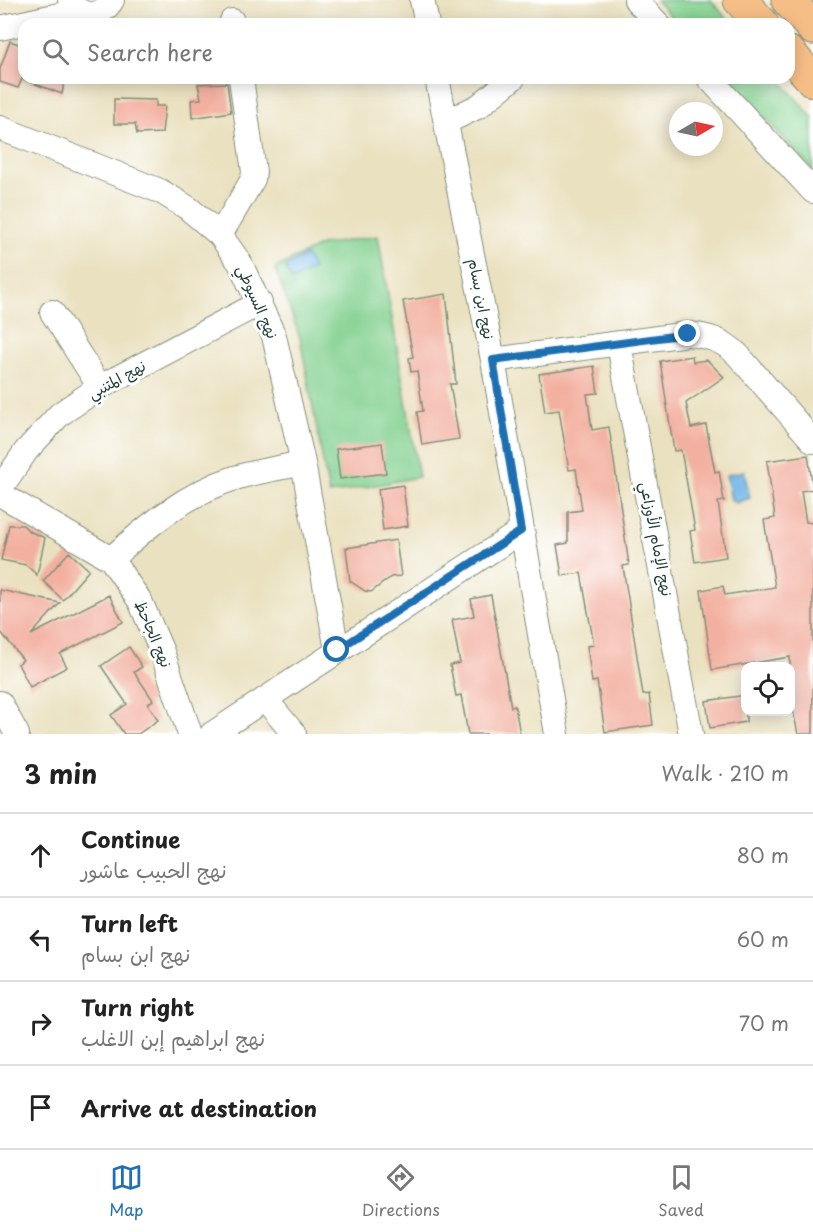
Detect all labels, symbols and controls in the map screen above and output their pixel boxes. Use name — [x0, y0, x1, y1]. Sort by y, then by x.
search box — [18, 18, 795, 84]
icon: search — [39, 35, 72, 68]
text: Search here — [87, 35, 213, 68]
north arrow — [669, 102, 723, 156]
street label: نهج ابن بسام — [462, 256, 502, 341]
street label: نهج السيوطي — [229, 261, 285, 343]
route end — [674, 320, 700, 346]
street label: نهج المتنبي — [83, 353, 151, 407]
street label: نهج الإمام الأوزاعي — [632, 479, 680, 599]
street label: نهج الجاحظ — [130, 596, 179, 671]
route start — [323, 636, 349, 662]
map controls — [741, 662, 795, 716]
button: locate — [741, 662, 795, 716]
text: 3 min — [24, 754, 97, 793]
text: Walk · 210 m — [662, 758, 789, 788]
text: Continue — [81, 822, 180, 855]
icon: ahead — [24, 839, 57, 872]
text: 80 m — [737, 840, 789, 870]
text: نهج الحبيب عاشور — [81, 855, 227, 885]
text: Turn left — [81, 906, 178, 939]
icon: left — [24, 923, 57, 956]
text: 60 m — [737, 924, 789, 954]
text: نهج ابن بسام — [81, 939, 190, 969]
text: Turn right — [81, 990, 194, 1023]
icon: right — [24, 1007, 57, 1040]
text: 70 m — [739, 1008, 789, 1038]
text: نهج ابراهيم إبن الاغلب — [81, 1023, 265, 1053]
icon: arrive — [24, 1091, 57, 1124]
text: Arrive at destination — [81, 1091, 317, 1124]
tab: Map — [109, 1161, 143, 1221]
tab: Directions — [362, 1161, 440, 1221]
tab: Saved — [658, 1161, 704, 1221]

